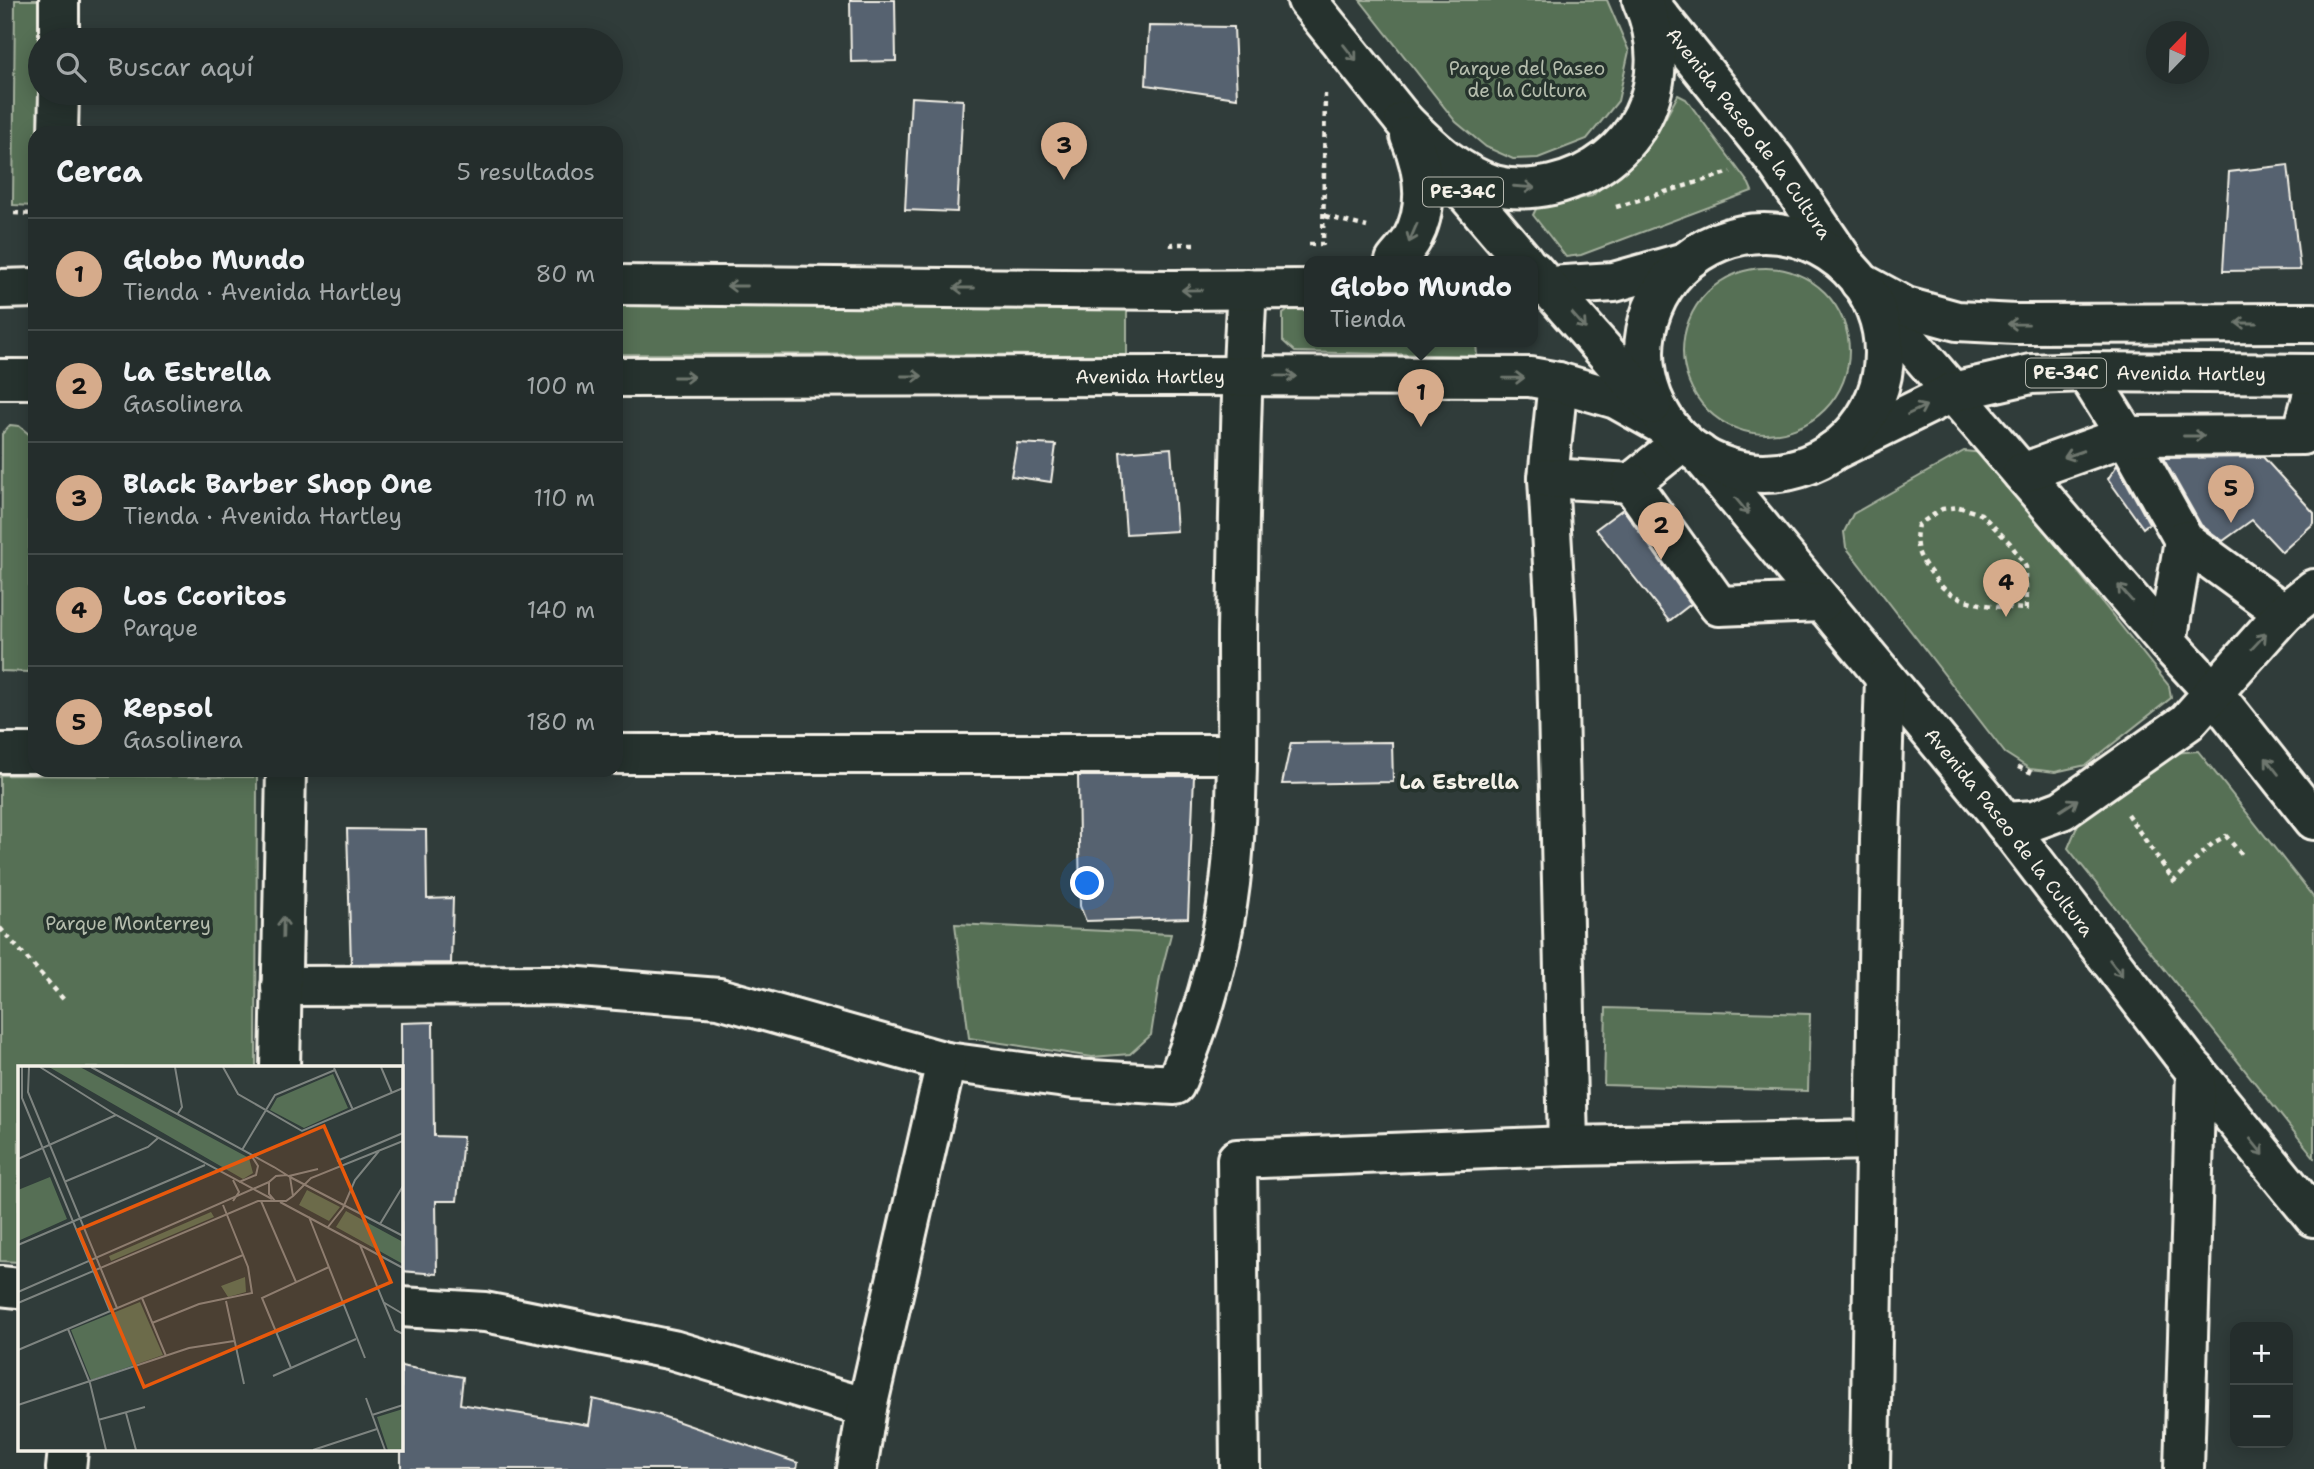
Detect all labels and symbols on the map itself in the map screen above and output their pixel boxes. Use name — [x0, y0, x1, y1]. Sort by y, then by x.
north arrow — [2146, 21, 2209, 84]
street label: Avenida Paseo de la Cultura — [1661, 22, 1838, 244]
one-way arrow — [1342, 44, 1357, 62]
park label: Parque del Paseo de la Cultura — [1449, 56, 1605, 103]
pin: 3 — [1041, 122, 1087, 180]
road number: PE-34C — [1423, 177, 1503, 206]
one-way arrow — [1512, 181, 1535, 194]
one-way arrow — [1406, 222, 1419, 243]
one-way arrow — [726, 279, 749, 293]
one-way arrow — [953, 281, 976, 295]
one-way arrow — [1181, 283, 1204, 297]
one-way arrow — [1571, 312, 1587, 330]
one-way arrow — [2235, 316, 2258, 330]
one-way arrow — [2007, 317, 2030, 331]
road number: PE-34C — [2026, 358, 2106, 388]
street label: Avenida Hartley — [2116, 360, 2266, 386]
street label: Avenida Hartley — [1075, 363, 1225, 389]
one-way arrow — [1274, 369, 1297, 383]
pin: 1 — [1398, 369, 1444, 427]
one-way arrow — [672, 370, 695, 384]
one-way arrow — [900, 370, 923, 383]
one-way arrow — [1502, 371, 1525, 385]
one-way arrow — [1906, 402, 1927, 416]
one-way arrow — [2183, 429, 2206, 443]
one-way arrow — [2063, 448, 2085, 461]
pin: 5 — [2208, 465, 2254, 523]
one-way arrow — [1735, 496, 1750, 514]
pin: 2 — [1638, 502, 1684, 560]
pin: 4 — [1983, 559, 2029, 617]
one-way arrow — [2117, 584, 2133, 602]
one-way arrow — [2250, 633, 2267, 650]
street label: Avenida Paseo de la Cultura — [1919, 722, 2100, 942]
one-way arrow — [2265, 758, 2280, 776]
district label: La Estrella — [1399, 768, 1519, 796]
one-way arrow — [2059, 798, 2078, 813]
your location — [1070, 866, 1104, 900]
park label: Parque Monterrey — [45, 911, 211, 936]
one-way arrow — [276, 915, 289, 938]
one-way arrow — [2109, 959, 2124, 977]
inset map — [18, 1066, 402, 1452]
one-way arrow — [2250, 1137, 2265, 1155]

